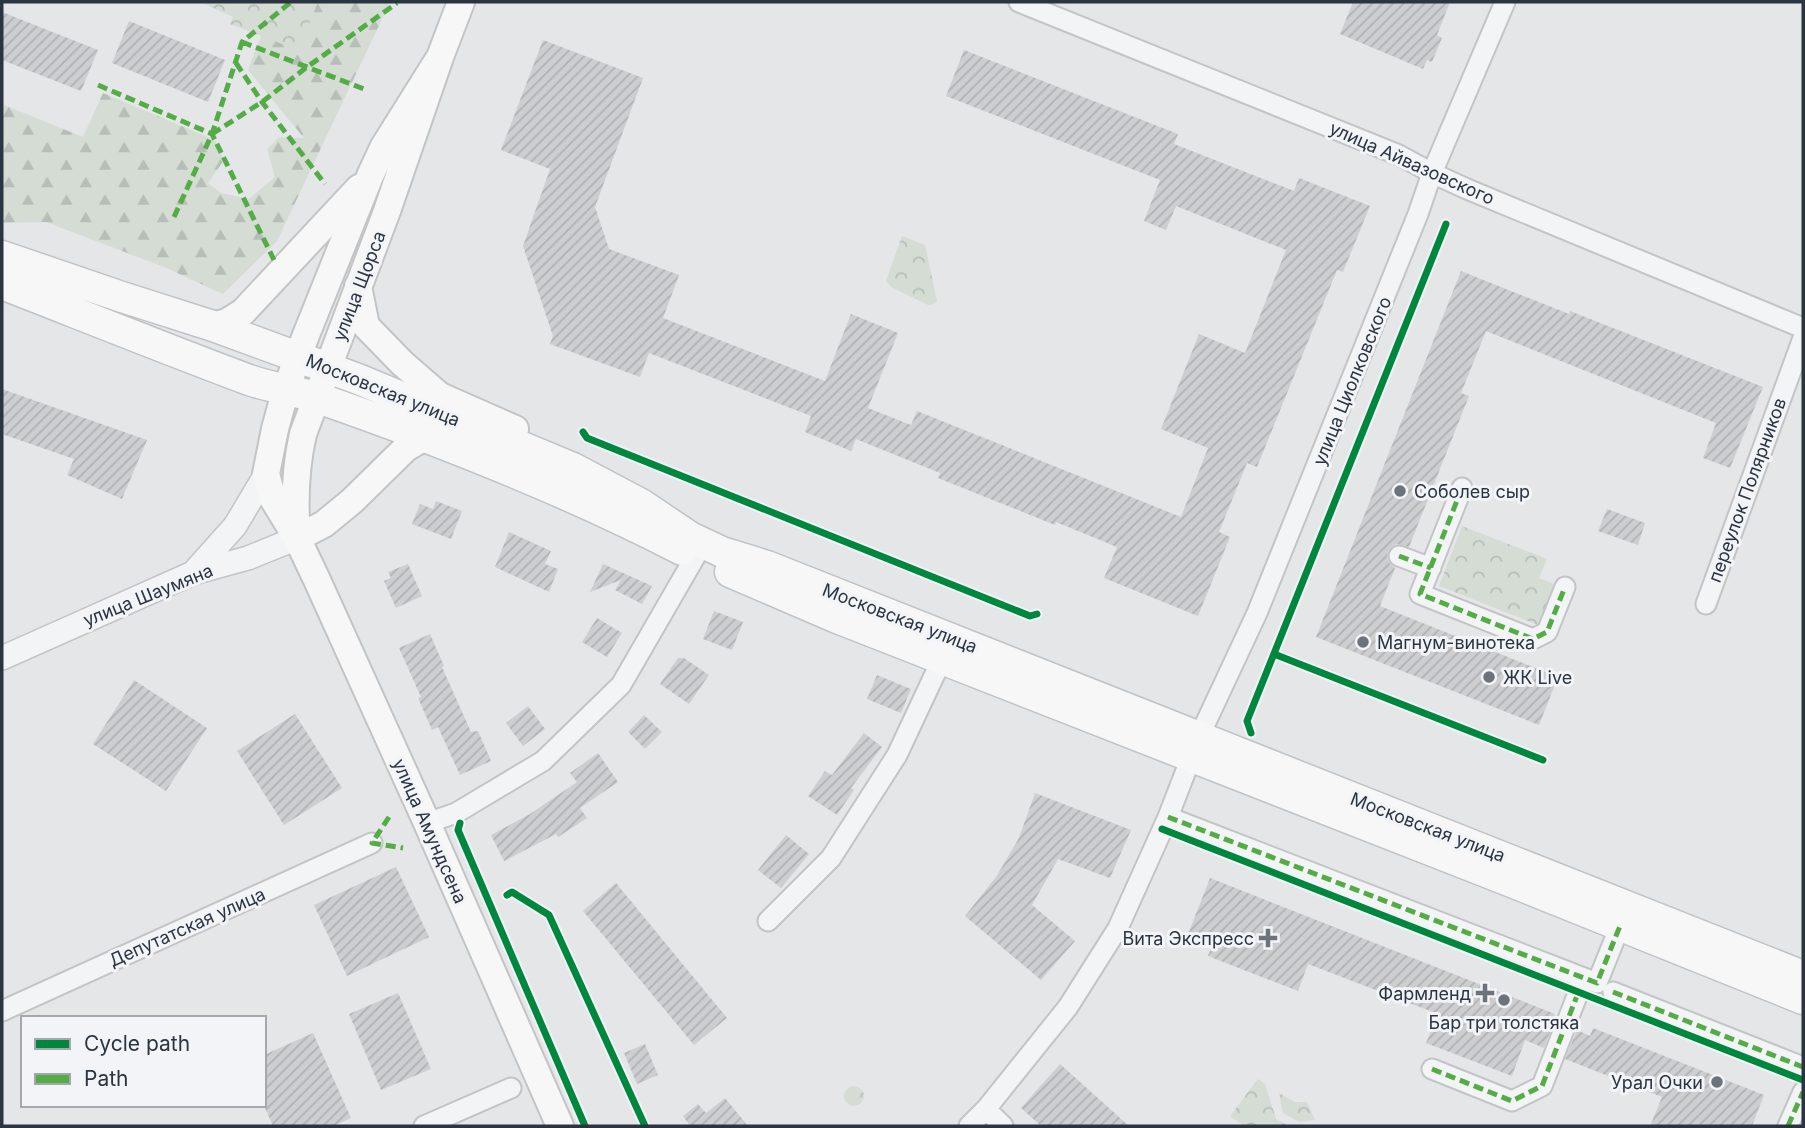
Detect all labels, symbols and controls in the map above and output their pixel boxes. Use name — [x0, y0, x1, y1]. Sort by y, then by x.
street label: улица Айвазовского — [1326, 117, 1498, 209]
street label: улица Щорса — [328, 228, 390, 344]
street label: улица Циолковского — [1309, 294, 1395, 468]
street label: Московская улица — [303, 350, 463, 430]
street label: переулок Полярников — [1704, 395, 1790, 585]
place label: Соболев сыр — [1414, 481, 1530, 502]
marker: Соболев сыр — [1392, 483, 1408, 499]
street label: улица Шаумяна — [80, 559, 216, 631]
street label: Московская улица — [820, 579, 980, 657]
place label: Магнум-винотека — [1377, 632, 1535, 653]
marker: Магнум-винотека — [1355, 634, 1371, 650]
place label: ЖК Live — [1503, 667, 1572, 688]
marker: ЖК Live — [1481, 669, 1497, 685]
street label: улица Амундсена — [389, 755, 471, 907]
street label: Московская улица — [1348, 788, 1508, 866]
street label: Депутатская улица — [106, 883, 268, 971]
place label: Вита Экспресс — [1123, 928, 1254, 949]
marker: Вита Экспресс — [1260, 930, 1276, 946]
place label: Фармленд — [1378, 983, 1471, 1004]
marker: Фармленд — [1477, 985, 1493, 1001]
marker: Бар три толстяка — [1496, 992, 1512, 1008]
place label: Бар три толстяка — [1429, 1012, 1579, 1033]
legend — [21, 1016, 266, 1107]
text: Cycle path — [84, 1031, 190, 1056]
text: Path — [84, 1066, 129, 1091]
place label: Урал Очки — [1611, 1072, 1703, 1093]
marker: Урал Очки — [1709, 1074, 1725, 1090]

